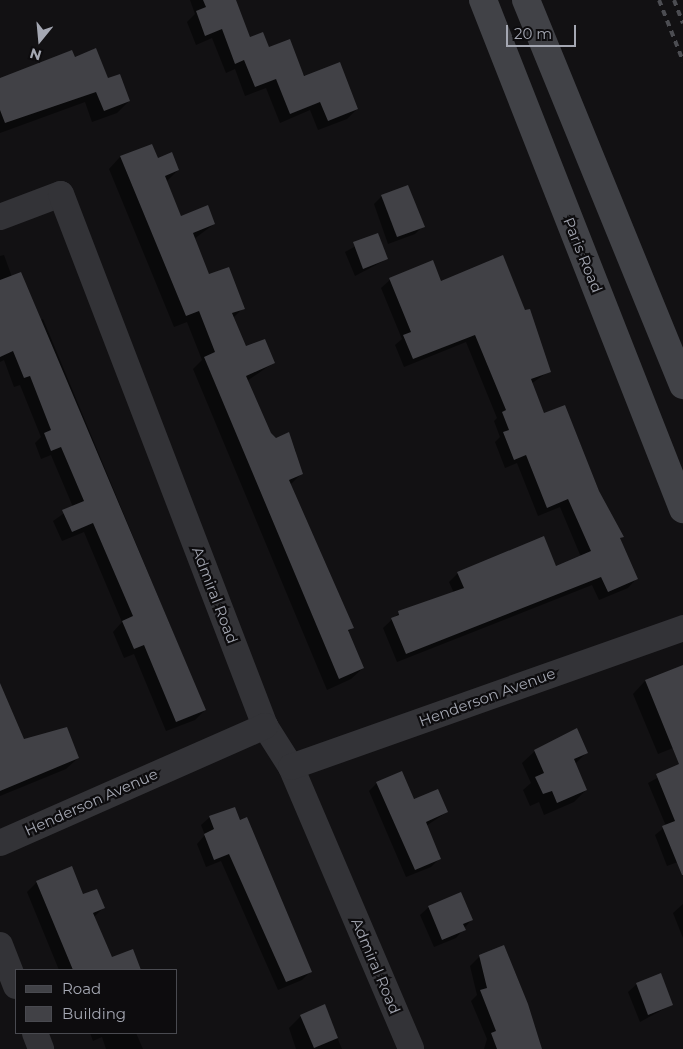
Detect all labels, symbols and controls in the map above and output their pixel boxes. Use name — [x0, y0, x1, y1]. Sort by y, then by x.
north arrow — [15, 15, 65, 65]
scale bar — [508, 15, 578, 47]
text: 20 m — [514, 24, 552, 43]
text: N — [28, 44, 44, 65]
street label: Paris Road — [560, 215, 606, 295]
street label: Admiral Road — [188, 544, 242, 646]
street label: Henderson Avenue — [416, 664, 558, 730]
street label: Henderson Avenue — [22, 764, 160, 840]
street label: Admiral Road — [348, 915, 404, 1017]
legend — [15, 969, 178, 1034]
text: Road — [62, 979, 101, 998]
text: Building — [62, 1004, 126, 1023]

